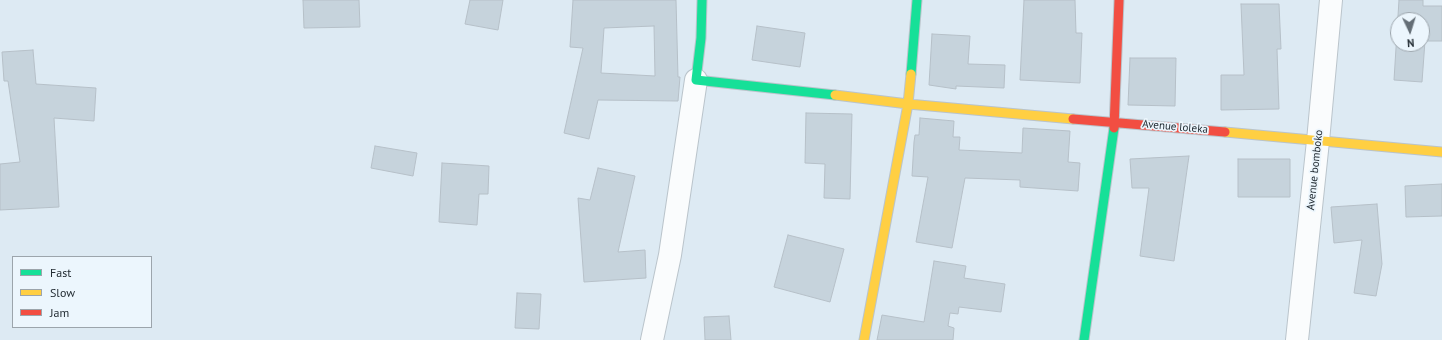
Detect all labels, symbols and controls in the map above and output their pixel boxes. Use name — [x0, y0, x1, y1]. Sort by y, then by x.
north arrow — [1390, 12, 1430, 52]
text: N — [1407, 36, 1415, 50]
street label: Avenue loleka — [1142, 118, 1208, 136]
street label: Avenue bomboko — [1304, 129, 1326, 211]
legend — [12, 256, 152, 328]
text: Fast — [50, 265, 71, 280]
text: Slow — [50, 285, 75, 300]
text: Jam — [50, 305, 69, 320]

